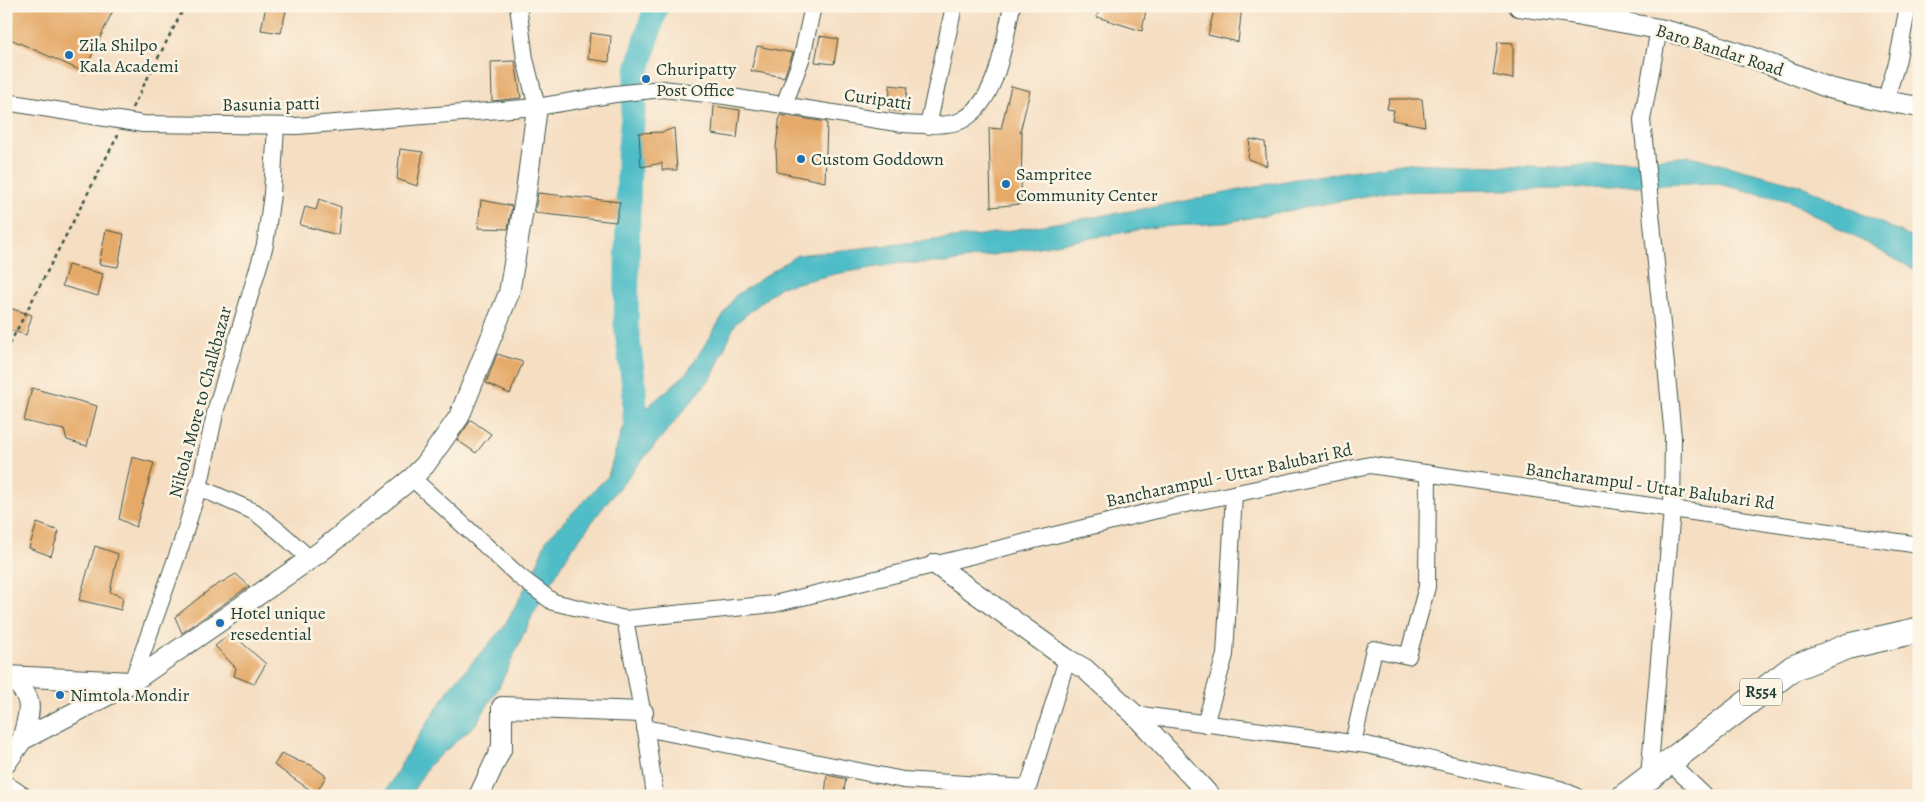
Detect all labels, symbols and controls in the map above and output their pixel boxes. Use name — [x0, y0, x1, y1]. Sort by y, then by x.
street label: Baro Bandar Road — [1653, 18, 1787, 82]
place label: Zila Shilpo Kala Academi — [79, 33, 179, 78]
marker: Zila Shilpo Kala Academi — [63, 49, 75, 61]
place label: Churipatty Post Office — [656, 57, 737, 102]
marker: Churipatty Post Office — [640, 73, 652, 85]
street label: Curipatti — [843, 82, 913, 116]
street label: Basunia patti — [222, 91, 320, 117]
place label: Custom Goddown — [811, 147, 944, 171]
marker: Custom Goddown — [795, 153, 807, 165]
place label: Sampritee Community Center — [1016, 162, 1158, 207]
marker: Sampritee Community Center — [1000, 178, 1012, 190]
street label: Niltola More to Chalkbazar — [163, 303, 237, 501]
street label: Bancharampul - Uttar Balubari Rd — [1104, 437, 1355, 513]
street label: Bancharampul - Uttar Balubari Rd — [1524, 457, 1776, 515]
place label: Hotel unique resedential — [230, 601, 326, 646]
marker: Hotel unique resedential — [214, 617, 226, 629]
road number: R554 — [1740, 679, 1782, 706]
place label: Nimtola Mondir — [70, 683, 190, 707]
marker: Nimtola Mondir — [54, 689, 66, 701]

